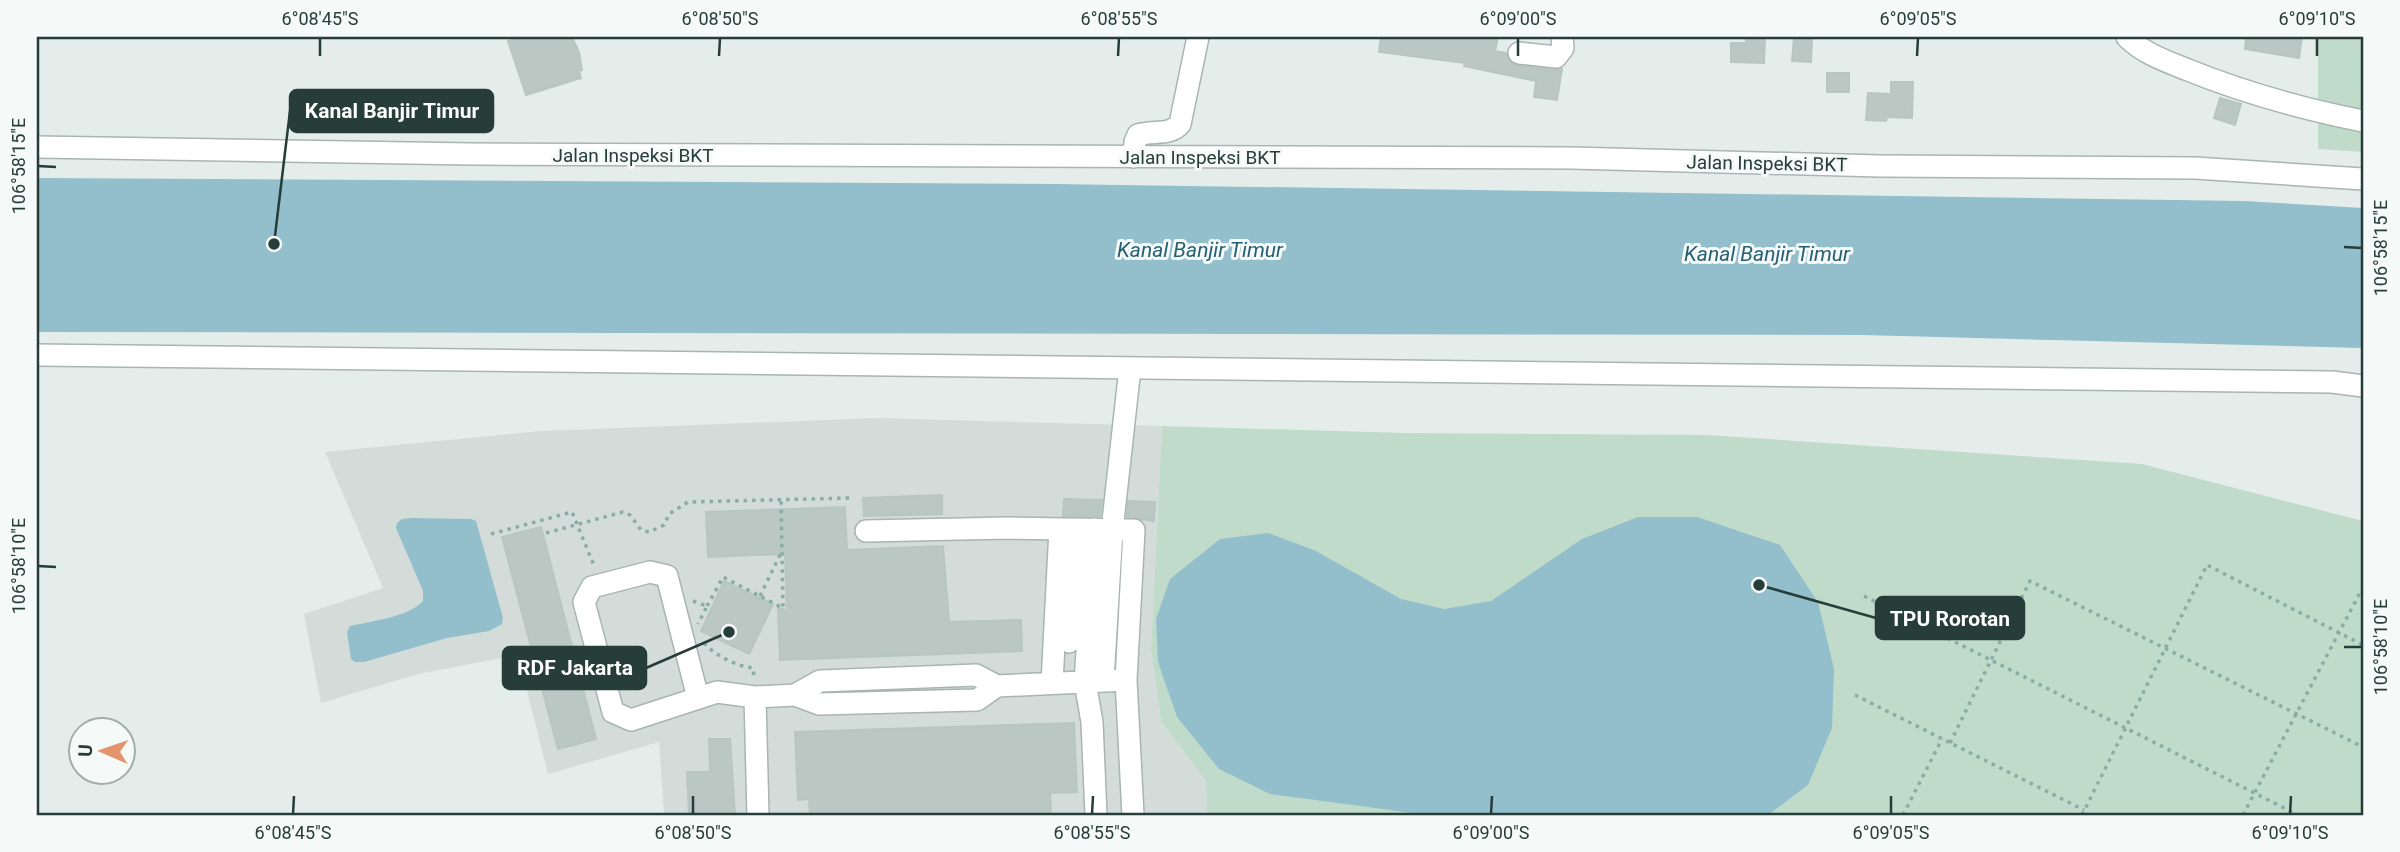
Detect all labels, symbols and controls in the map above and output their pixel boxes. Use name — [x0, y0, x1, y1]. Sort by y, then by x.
text: 6°08'45"S — [282, 8, 359, 29]
text: 6°08'50"S — [682, 8, 759, 29]
text: 6°08'55"S — [1081, 8, 1158, 29]
text: 6°09'00"S — [1480, 8, 1557, 29]
text: 6°09'05"S — [1880, 8, 1957, 29]
text: 6°09'10"S — [2279, 8, 2356, 29]
callout: Kanal Banjir Timur — [290, 90, 493, 132]
text: Kanal Banjir Timur — [305, 99, 479, 123]
text: 106°58'15"E — [8, 118, 29, 214]
street label: Jalan Inspeksi BKT — [552, 144, 714, 167]
street label: Jalan Inspeksi BKT — [1119, 146, 1281, 169]
street label: Jalan Inspeksi BKT — [1686, 151, 1848, 176]
text: 106°58'15"E — [2370, 200, 2391, 296]
water label: Kanal Banjir Timur — [1117, 238, 1284, 262]
water label: Kanal Banjir Timur — [1684, 242, 1851, 266]
text: 106°58'10"E — [8, 518, 29, 614]
callout: TPU Rorotan — [1876, 597, 2024, 639]
text: 106°58'10"E — [2370, 599, 2391, 695]
text: TPU Rorotan — [1890, 607, 2010, 631]
callout: RDF Jakarta — [503, 647, 646, 689]
text: RDF Jakarta — [517, 656, 633, 680]
north arrow — [66, 716, 136, 786]
text: U — [74, 744, 97, 757]
text: 6°08'45"S — [255, 822, 332, 843]
text: 6°08'50"S — [655, 822, 732, 843]
text: 6°08'55"S — [1054, 822, 1131, 843]
text: 6°09'00"S — [1453, 822, 1530, 843]
text: 6°09'05"S — [1853, 822, 1930, 843]
text: 6°09'10"S — [2252, 822, 2329, 843]

